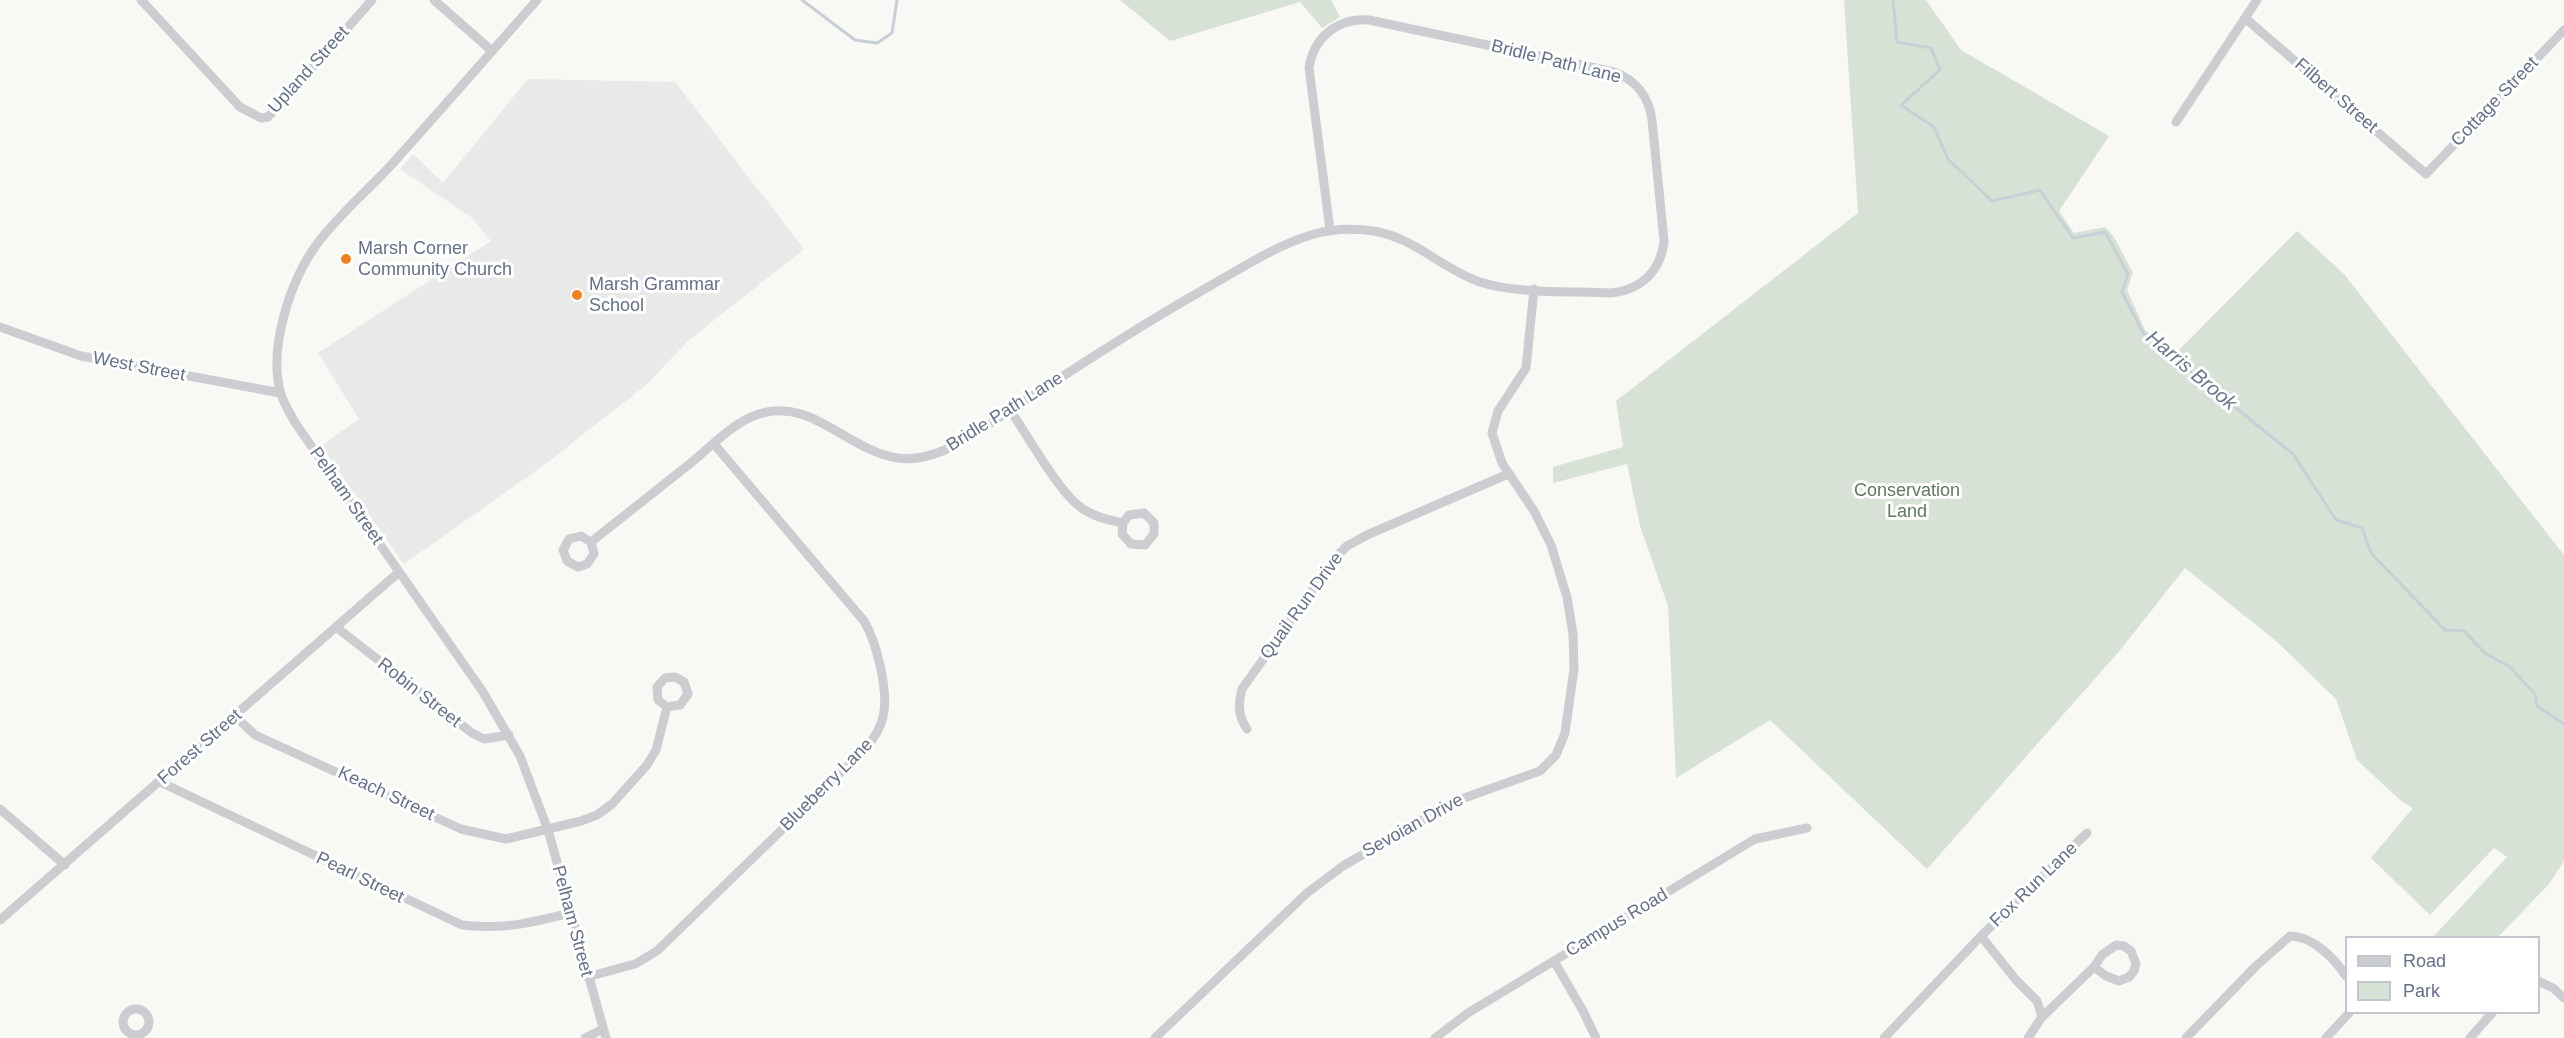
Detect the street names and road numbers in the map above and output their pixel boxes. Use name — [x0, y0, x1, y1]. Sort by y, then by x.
street label: Upland Street — [264, 22, 354, 118]
street label: Bridle Path Lane — [1489, 35, 1623, 89]
street label: Cottage Street — [2447, 53, 2543, 151]
street label: Filbert Street — [2290, 54, 2382, 138]
street label: West Street — [91, 347, 187, 387]
street label: Bridle Path Lane — [943, 368, 1067, 456]
street label: Pelham Street — [304, 443, 388, 549]
street label: Quail Run Drive — [1256, 548, 1348, 664]
street label: Robin Street — [373, 654, 465, 732]
street label: Forest Street — [154, 705, 246, 789]
street label: Blueberry Lane — [776, 734, 878, 836]
street label: Keach Street — [334, 762, 438, 826]
street label: Sevoian Drive — [1359, 789, 1467, 863]
street label: Fox Run Lane — [1986, 838, 2082, 932]
street label: Pearl Street — [313, 847, 407, 909]
street label: Pelham Street — [547, 863, 597, 979]
street label: Campus Road — [1562, 884, 1672, 962]

